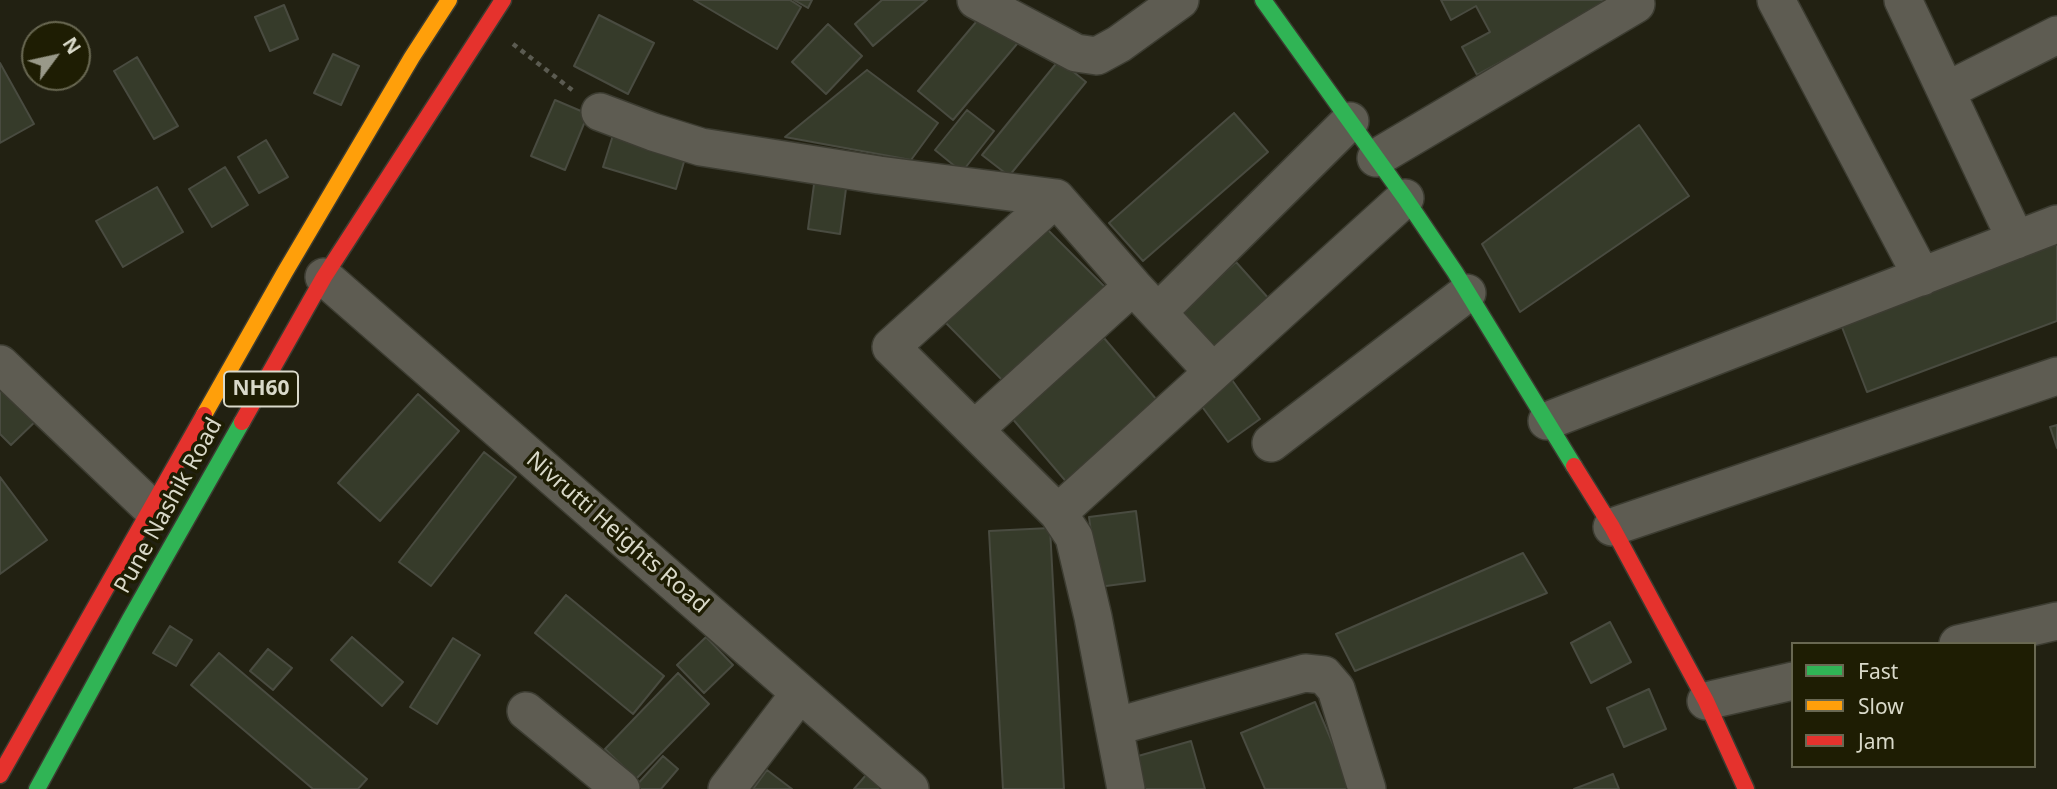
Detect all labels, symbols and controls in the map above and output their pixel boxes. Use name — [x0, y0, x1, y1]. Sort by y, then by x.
north arrow — [21, 21, 91, 91]
text: N — [57, 32, 87, 59]
road number: NH60 — [224, 372, 298, 406]
street label: Pune Nashik Road — [109, 413, 229, 599]
street label: Nivrutti Heights Road — [520, 446, 714, 620]
legend — [1791, 642, 2036, 768]
text: Fast — [1858, 657, 1898, 685]
text: Slow — [1858, 692, 1904, 720]
text: Jam — [1858, 727, 1895, 755]

